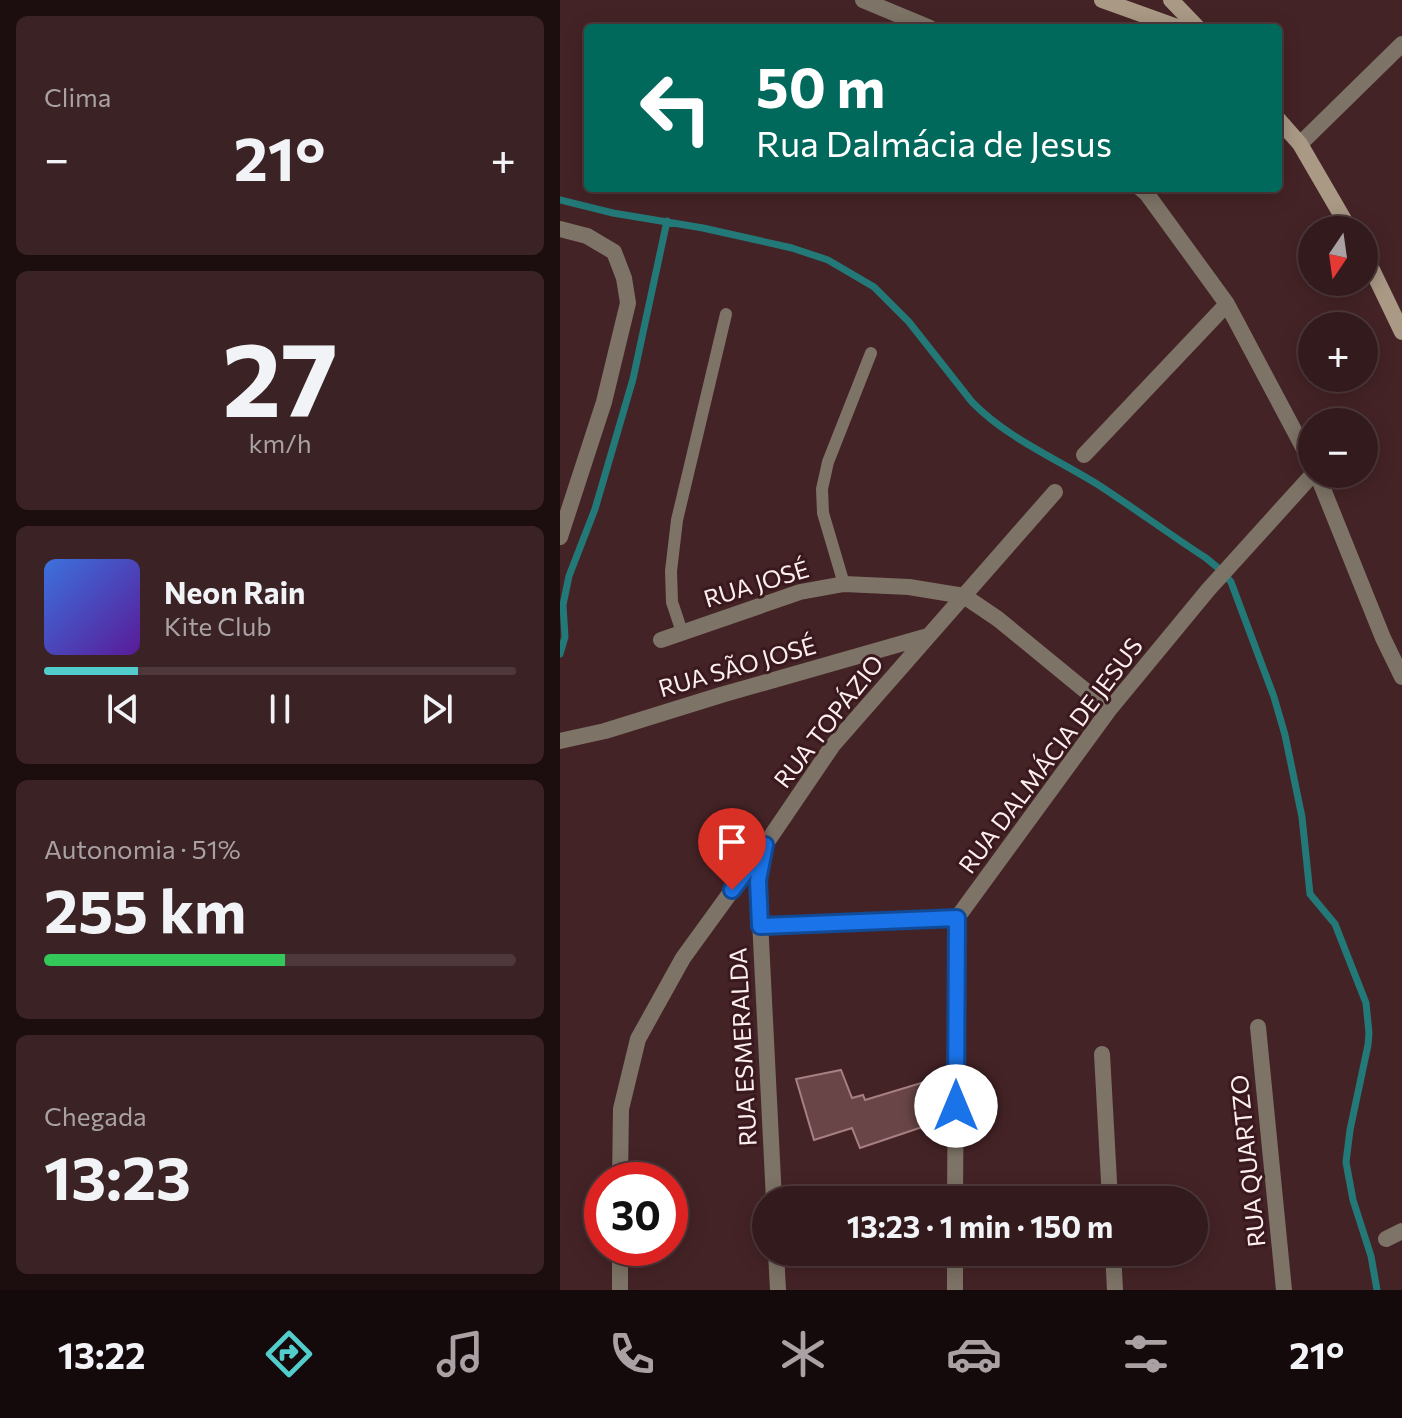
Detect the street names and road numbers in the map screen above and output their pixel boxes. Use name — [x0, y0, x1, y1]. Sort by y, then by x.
street label: RUA JOSÉ — [700, 553, 812, 613]
street label: RUA SÃO JOSÉ — [655, 630, 819, 702]
street label: RUA DALMÁCIA DE JESUS — [952, 632, 1148, 878]
street label: RUA TOPÁZIO — [767, 649, 889, 793]
street label: RUA ESMERALDA — [722, 947, 762, 1147]
street label: RUA QUARTZO — [1224, 1073, 1270, 1249]

